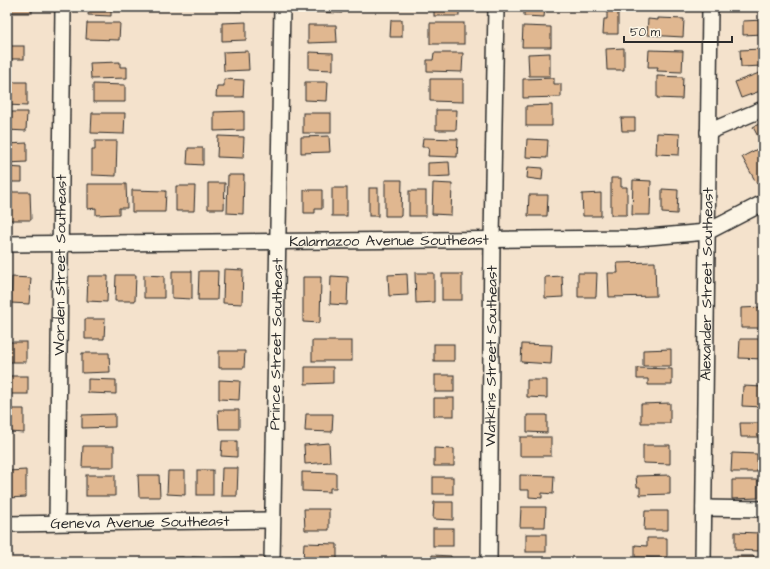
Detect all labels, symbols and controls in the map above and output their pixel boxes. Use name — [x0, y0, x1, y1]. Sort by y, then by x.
scale bar — [624, 18, 732, 44]
text: 50 m — [630, 24, 661, 41]
street label: Worden Street Southeast — [49, 174, 72, 356]
street label: Alexander Street Southeast — [695, 187, 719, 381]
street label: Kalamazoo Avenue Southeast — [289, 229, 489, 252]
street label: Prince Street Southeast — [264, 258, 288, 430]
street label: Watkins Street Southeast — [480, 265, 503, 447]
street label: Geneva Avenue Southeast — [50, 511, 230, 534]

